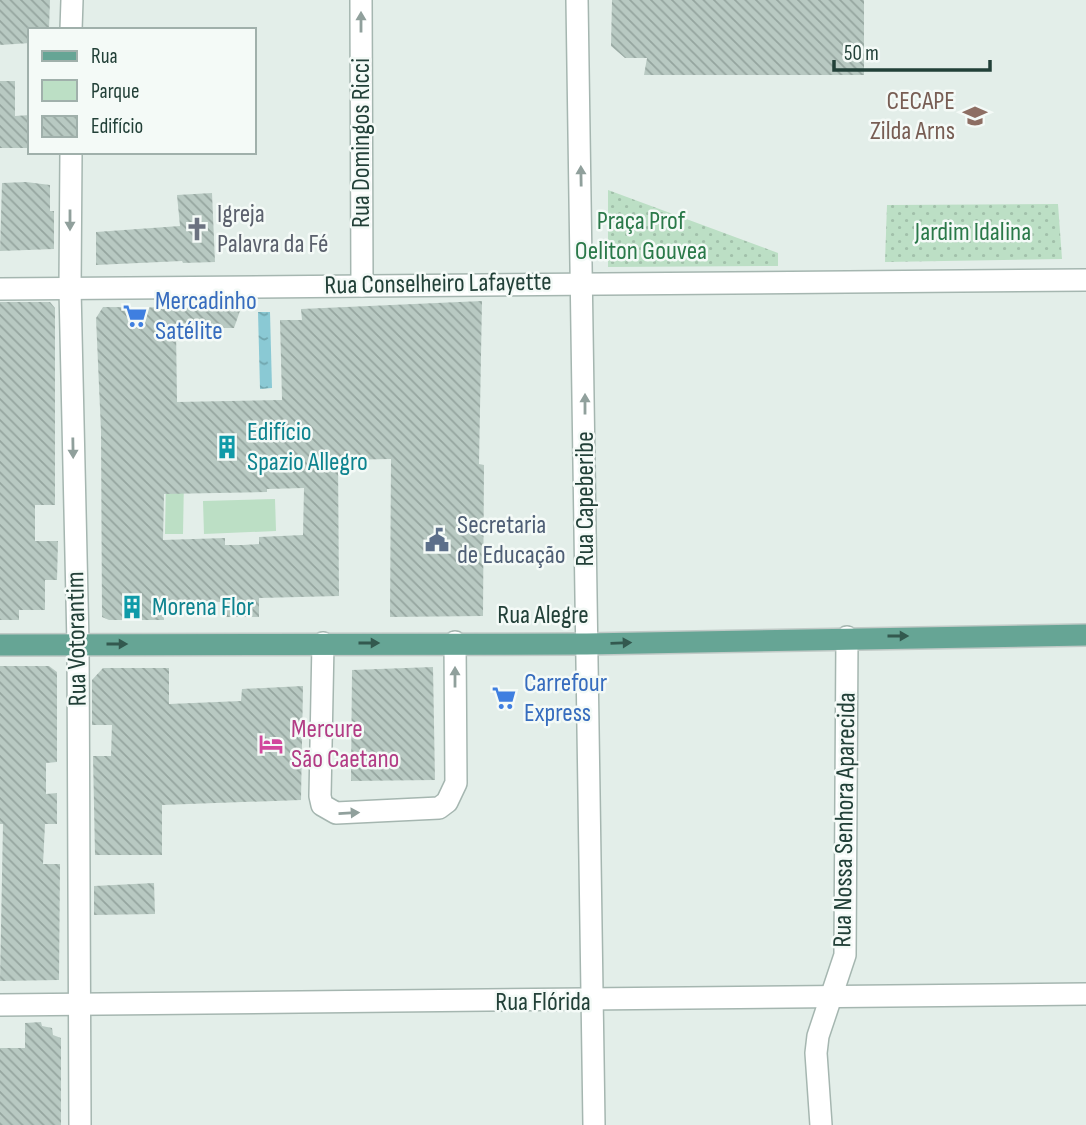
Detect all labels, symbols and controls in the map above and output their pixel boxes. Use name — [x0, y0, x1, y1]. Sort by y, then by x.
one-way arrow — [355, 10, 367, 32]
legend — [28, 28, 256, 154]
scale bar — [834, 28, 990, 72]
text: 50 m — [844, 41, 879, 66]
text: Rua — [91, 44, 118, 69]
street label: Rua Domingos Ricci — [346, 58, 377, 228]
text: Parque — [91, 79, 139, 104]
place label: CECAPE Zilda Arns — [870, 86, 955, 147]
school or university icon: CECAPE Zilda Arns — [961, 102, 989, 130]
text: Edifício — [91, 114, 143, 139]
one-way arrow — [576, 165, 587, 187]
place label: Igreja Palavra da Fé — [217, 199, 329, 260]
park label: Praça Prof Oeliton Gouvea — [575, 206, 707, 267]
one-way arrow — [64, 210, 76, 232]
church icon: Igreja Palavra da Fé — [183, 215, 211, 243]
park label: Jardim Idalina — [914, 217, 1031, 248]
street label: Rua Conselheiro Lafayette — [324, 267, 552, 301]
place label: Mercadinho Satélite — [155, 286, 257, 347]
supermarket icon: Mercadinho Satélite — [121, 302, 149, 330]
one-way arrow — [579, 393, 591, 415]
place label: Edifício Spazio Allegro — [247, 417, 368, 478]
street label: Rua Capeberibe — [570, 431, 601, 567]
building icon: Edifício Spazio Allegro — [213, 433, 241, 461]
one-way arrow — [68, 437, 79, 459]
place label: Secretaria de Educação — [457, 510, 566, 571]
public building icon: Secretaria de Educação — [423, 526, 451, 554]
street label: Rua Votorantim — [60, 571, 94, 707]
place label: Morena Flor — [152, 592, 255, 623]
building icon: Morena Flor — [118, 593, 146, 621]
street label: Rua Alegre — [497, 600, 589, 631]
one-way arrow — [887, 630, 909, 642]
one-way arrow — [358, 637, 380, 649]
one-way arrow — [610, 637, 632, 648]
one-way arrow — [106, 638, 128, 650]
one-way arrow — [449, 666, 461, 688]
place label: Carrefour Express — [524, 668, 608, 729]
supermarket icon: Carrefour Express — [490, 684, 518, 712]
street label: Rua Nossa Senhora Aparecida — [827, 692, 863, 948]
place label: Mercure São Caetano — [291, 714, 399, 775]
hotel icon: Mercure São Caetano — [257, 730, 285, 758]
one-way arrow — [338, 807, 360, 818]
street label: Rua Flórida — [495, 987, 591, 1018]

